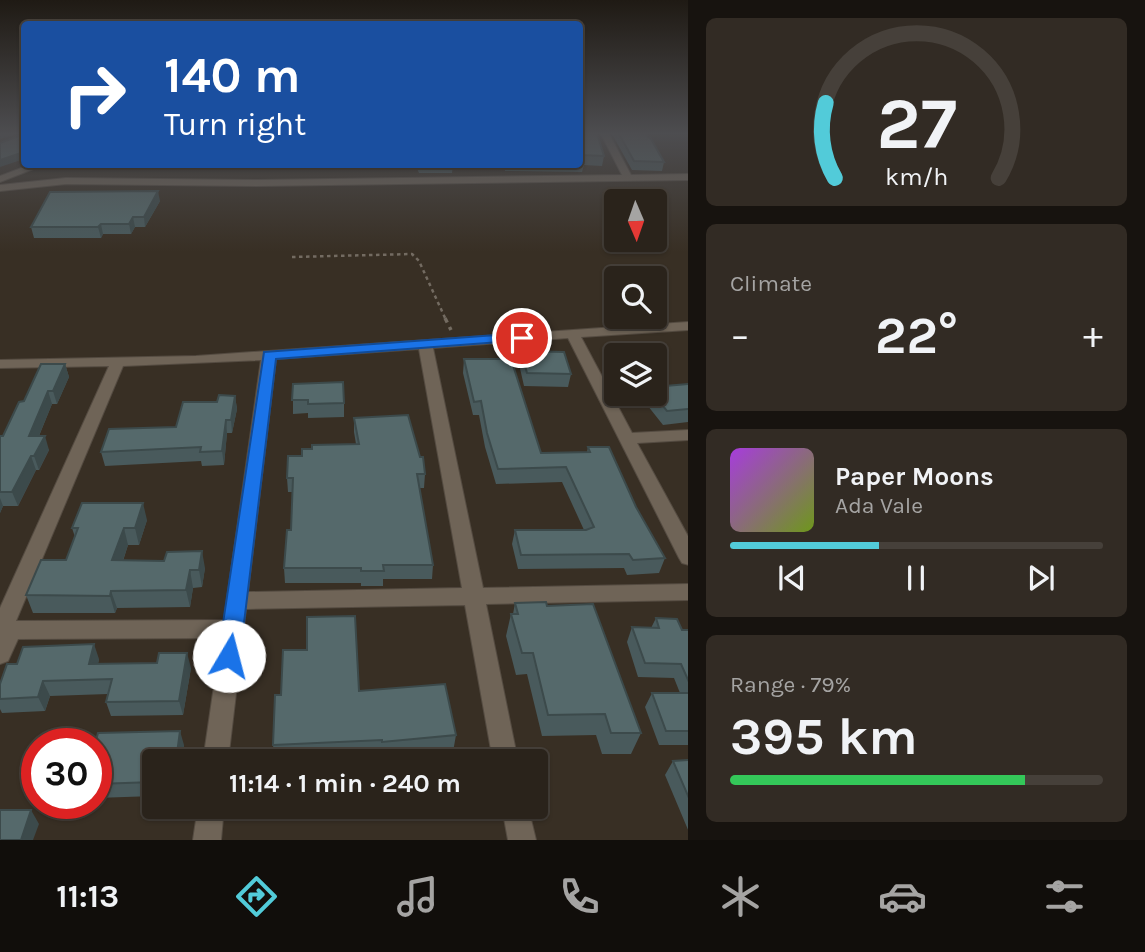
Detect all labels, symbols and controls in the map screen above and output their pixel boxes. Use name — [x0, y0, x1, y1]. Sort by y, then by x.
text: 140 m — [164, 47, 301, 104]
icon: right — [49, 49, 140, 140]
text: 27 — [876, 81, 957, 166]
text: Turn right — [164, 106, 306, 143]
text: km/h — [885, 162, 948, 191]
north arrow — [604, 189, 667, 252]
map controls — [604, 189, 667, 406]
button: search — [604, 266, 667, 329]
text: Climate — [730, 270, 812, 297]
text: 22° — [875, 305, 958, 366]
pin — [492, 308, 552, 368]
text: − — [730, 313, 750, 358]
text: + — [1083, 313, 1103, 358]
icon: arrive — [503, 319, 541, 357]
button: layers — [604, 343, 667, 406]
text: Paper Moons — [835, 461, 994, 492]
text: Ada Vale — [835, 492, 923, 519]
icon: previous — [773, 559, 811, 597]
icon: pause — [897, 559, 935, 597]
icon: next — [1022, 559, 1060, 597]
position arrow — [192, 619, 266, 693]
text: Range · 79% — [730, 671, 851, 698]
text: 395 km — [730, 706, 918, 767]
speed limit sign: 30 — [21, 728, 112, 819]
text: 11:14 · 1 min · 240 m — [229, 768, 461, 799]
icon: directions — [232, 872, 281, 921]
icon: music — [393, 872, 442, 921]
icon: phone — [555, 872, 604, 921]
icon: climate — [716, 872, 765, 921]
icon: car — [878, 872, 927, 921]
icon: filters — [1040, 872, 1089, 921]
text: 11:13 — [56, 878, 119, 915]

